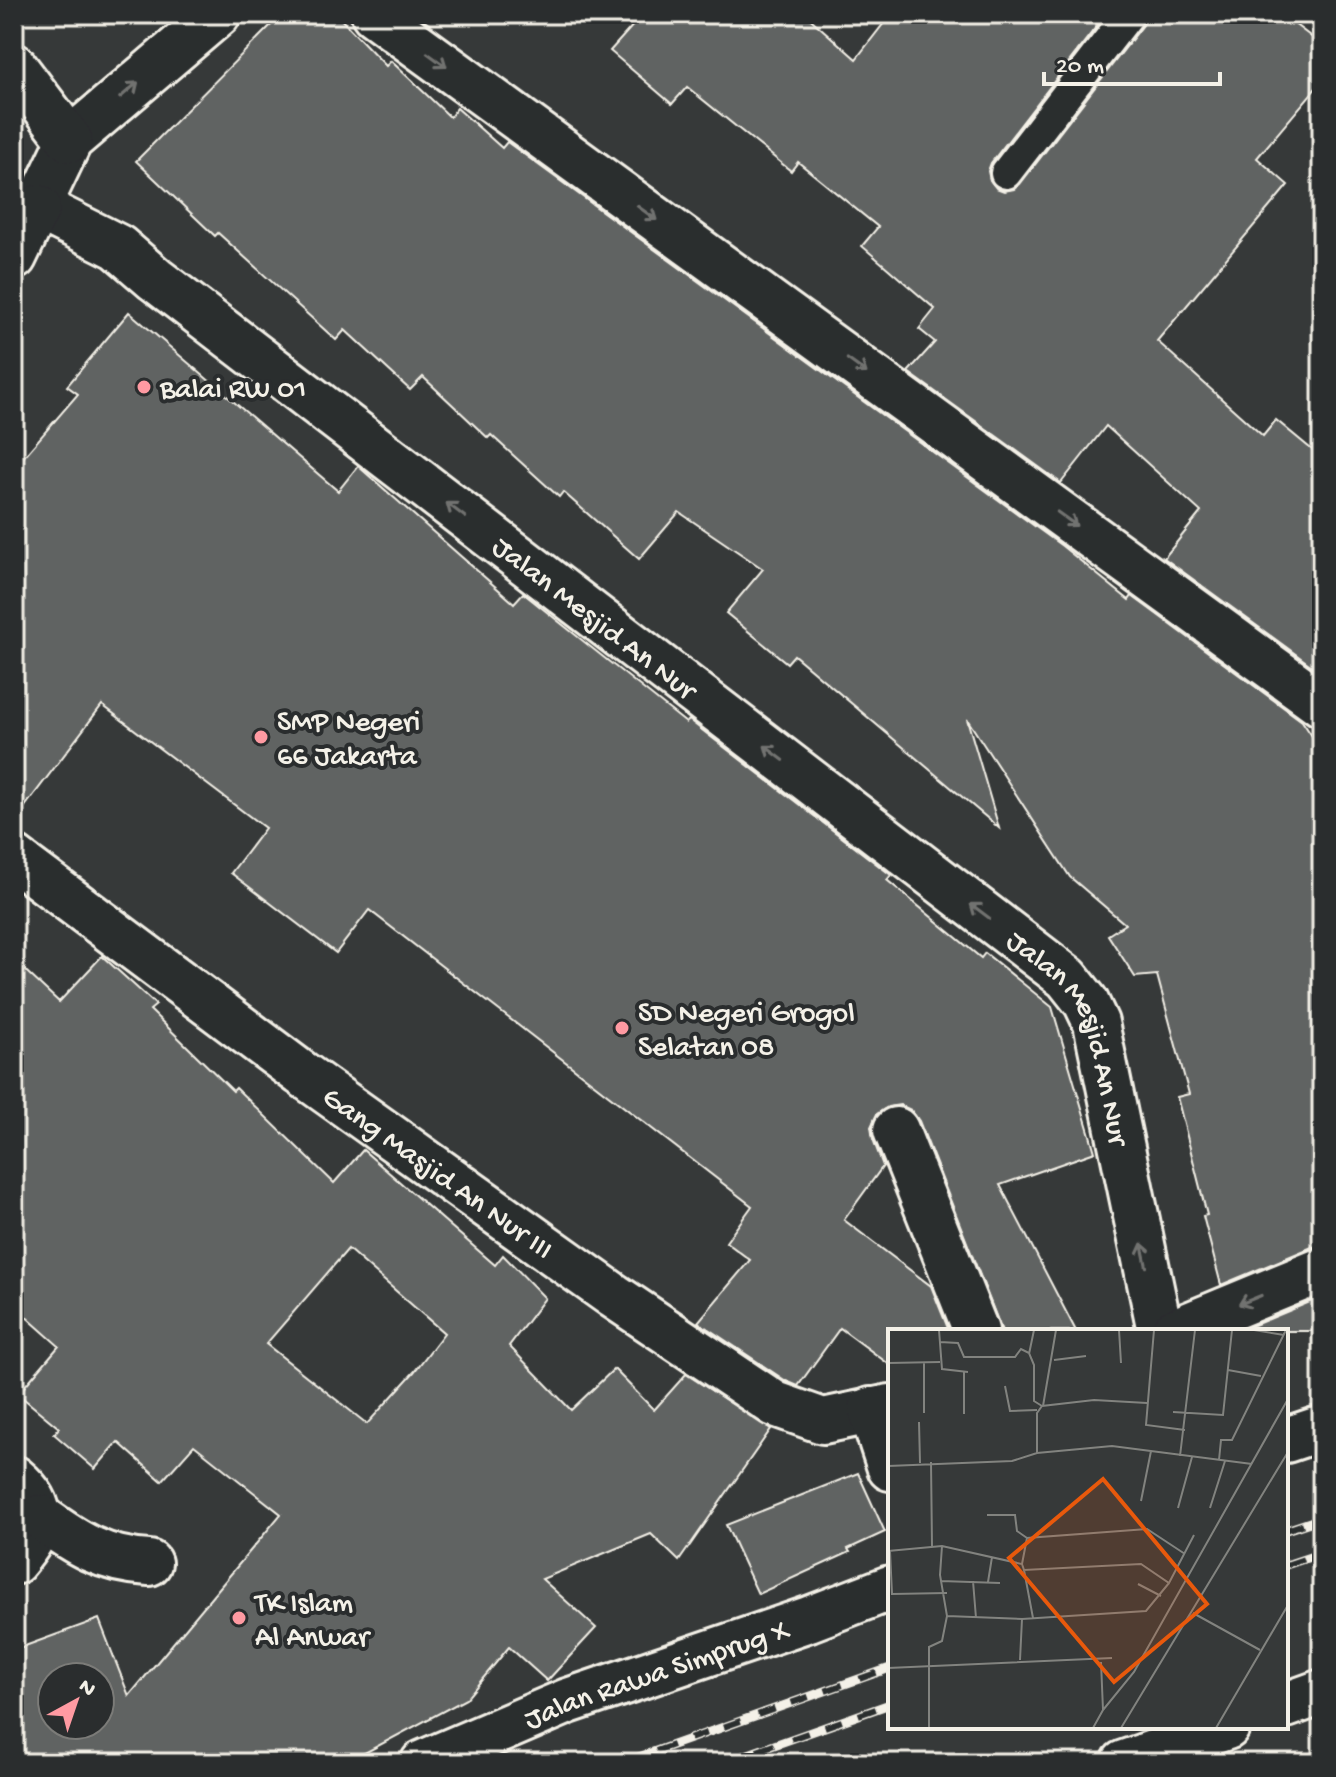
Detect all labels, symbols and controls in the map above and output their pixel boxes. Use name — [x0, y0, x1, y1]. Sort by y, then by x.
scale bar — [1044, 36, 1220, 86]
one-way arrow — [426, 51, 447, 68]
text: 20 m — [1056, 53, 1104, 82]
one-way arrow — [119, 81, 139, 99]
one-way arrow — [636, 204, 657, 221]
one-way arrow — [846, 358, 868, 374]
place label: Balai RW 01 — [159, 374, 306, 409]
marker: Balai RW 01 — [135, 378, 153, 396]
one-way arrow — [446, 501, 467, 518]
one-way arrow — [1056, 511, 1078, 527]
street label: Jalan Mesjid An Nur — [484, 531, 704, 711]
place label: SMP Negeri 66 Jakarta — [277, 707, 420, 776]
marker: SMP Negeri 66 Jakarta — [252, 728, 270, 746]
one-way arrow — [764, 745, 785, 762]
one-way arrow — [970, 903, 991, 920]
street label: Jalan Mesjid An Nur — [998, 925, 1134, 1151]
place label: SD Negeri Grogol Selatan 08 — [638, 998, 855, 1067]
marker: SD Negeri Grogol Selatan 08 — [613, 1019, 631, 1037]
street label: Gang Masjid An Nur III — [314, 1081, 558, 1269]
one-way arrow — [1136, 1242, 1151, 1268]
one-way arrow — [1238, 1293, 1263, 1308]
inset map — [888, 1329, 1288, 1729]
place label: TK Islam Al Anwar — [253, 1588, 371, 1657]
marker: TK Islam Al Anwar — [230, 1609, 248, 1627]
street label: Jalan Rawa Simprug X — [520, 1614, 795, 1740]
north arrow — [36, 1661, 116, 1741]
text: N — [72, 1674, 100, 1703]

